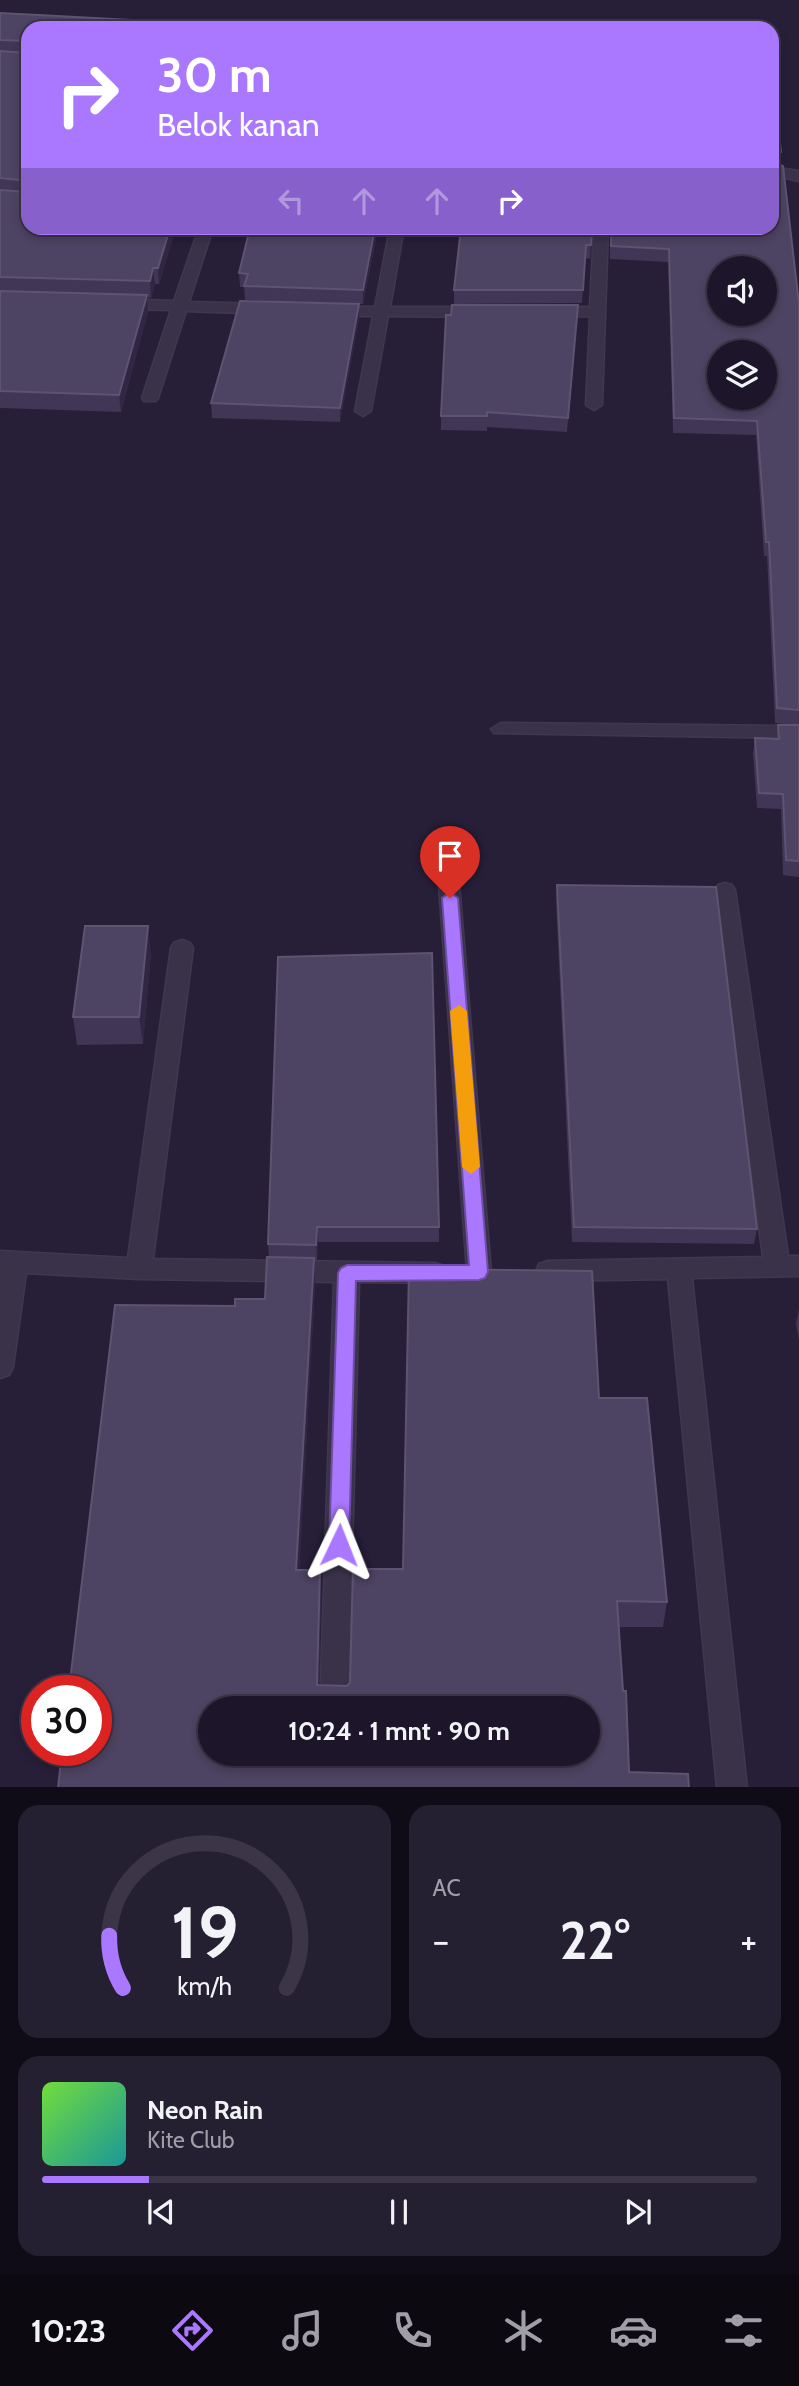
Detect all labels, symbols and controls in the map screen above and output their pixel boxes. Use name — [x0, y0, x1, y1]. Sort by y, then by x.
text: 30 m — [157, 45, 272, 104]
icon: right — [42, 49, 133, 140]
text: Belok kanan — [157, 105, 320, 144]
icon: left — [272, 182, 310, 220]
icon: ahead — [345, 182, 383, 220]
icon: ahead — [418, 182, 456, 220]
icon: right — [491, 182, 529, 220]
map controls — [707, 256, 777, 410]
button: sound — [707, 256, 777, 326]
button: layers — [707, 340, 777, 410]
pin — [420, 826, 480, 898]
icon: arrive — [431, 837, 469, 875]
position arrow — [302, 1508, 376, 1582]
speed limit sign: 30 — [21, 1675, 112, 1766]
text: 10:24 · 1 mnt · 90 m — [288, 1715, 510, 1747]
text: AC — [433, 1874, 461, 1902]
text: 19 — [170, 1888, 238, 1976]
text: 22° — [560, 1909, 630, 1972]
text: − — [433, 1917, 449, 1964]
text: + — [740, 1917, 757, 1964]
text: km/h — [177, 1970, 232, 2000]
text: Neon Rain — [147, 2094, 263, 2126]
text: Kite Club — [147, 2126, 234, 2154]
icon: previous — [142, 2193, 180, 2231]
icon: pause — [380, 2193, 418, 2231]
icon: next — [619, 2193, 657, 2231]
icon: directions — [168, 2306, 217, 2355]
icon: music — [278, 2306, 327, 2355]
icon: phone — [388, 2306, 437, 2355]
icon: climate — [499, 2306, 548, 2355]
icon: car — [609, 2306, 658, 2355]
icon: filters — [719, 2306, 768, 2355]
text: 10:23 — [31, 2311, 106, 2350]

